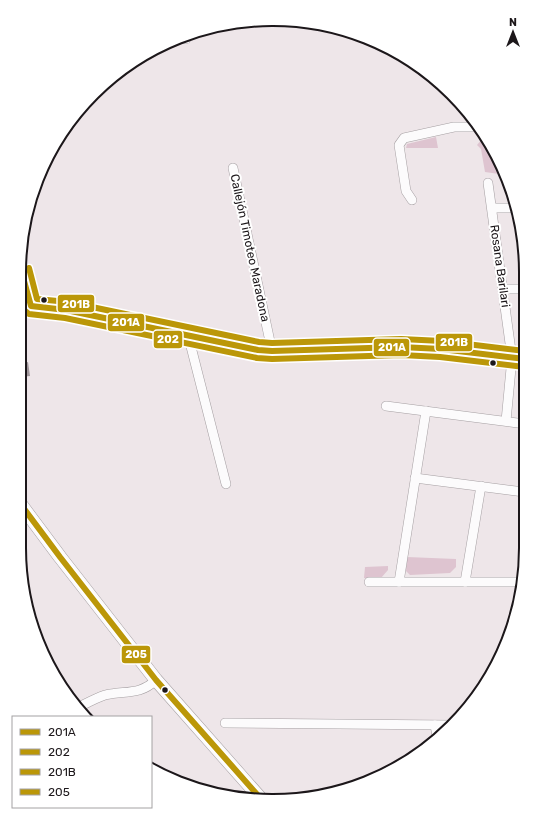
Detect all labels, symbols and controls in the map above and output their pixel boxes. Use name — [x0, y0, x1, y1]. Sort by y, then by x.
north arrow — [493, 12, 533, 52]
text: N — [509, 16, 517, 29]
street label: Callejón Timoteo Maradona — [227, 173, 273, 323]
street label: Rosana Barilari — [487, 224, 513, 308]
line badge: 201B — [57, 294, 95, 313]
unlabelled marker — [39, 295, 49, 305]
text: 201B — [62, 298, 90, 311]
line badge: 201A — [107, 313, 145, 332]
text: 201A — [112, 316, 140, 329]
line badge: 202 — [153, 330, 183, 349]
text: 202 — [157, 333, 179, 346]
line badge: 201B — [435, 333, 473, 352]
text: 201B — [440, 336, 468, 349]
line badge: 201A — [373, 338, 410, 357]
text: 201A — [378, 341, 406, 354]
unlabelled marker — [488, 358, 498, 368]
line badge: 205 — [121, 645, 151, 664]
text: 205 — [125, 648, 147, 661]
unlabelled marker — [160, 685, 170, 695]
legend — [12, 716, 152, 808]
text: 201A — [48, 725, 76, 739]
text: 202 — [48, 745, 70, 759]
text: 201B — [48, 765, 76, 779]
text: 205 — [48, 785, 70, 799]

